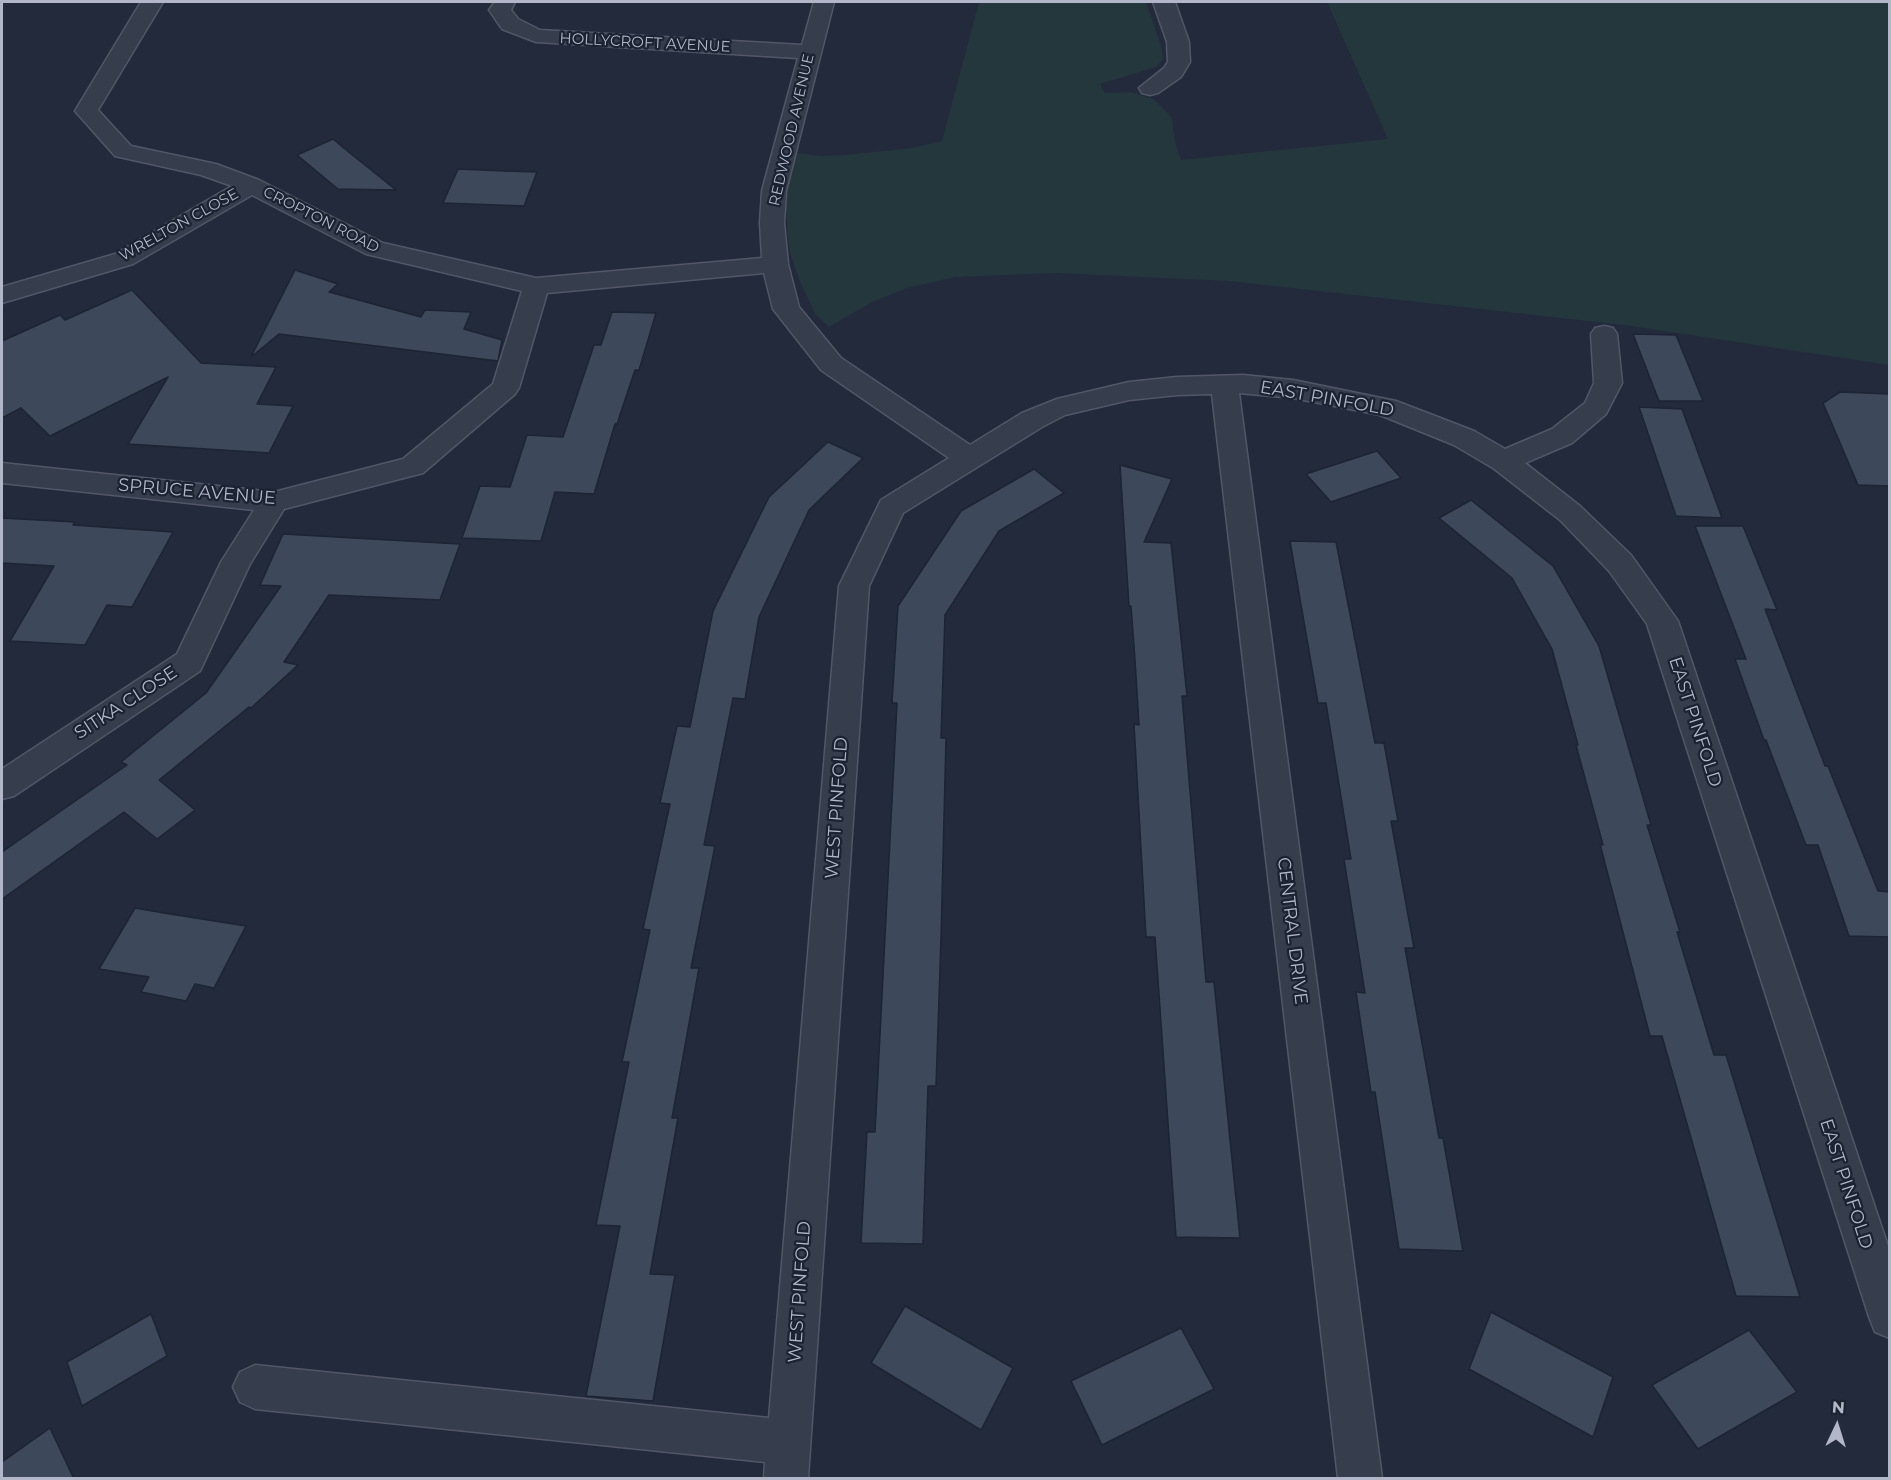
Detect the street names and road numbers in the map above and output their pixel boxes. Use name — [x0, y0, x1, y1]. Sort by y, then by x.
street label: HOLLYCROFT AVENUE — [559, 30, 731, 56]
street label: REDWOOD AVENUE — [766, 52, 818, 208]
street label: CROPTON ROAD — [260, 183, 382, 257]
street label: WRELTON CLOSE — [116, 185, 242, 265]
street label: EAST PINFOLD — [1258, 377, 1396, 421]
street label: SPRUCE AVENUE — [117, 474, 277, 510]
street label: EAST PINFOLD — [1664, 654, 1726, 790]
street label: SITKA CLOSE — [71, 662, 181, 744]
street label: WEST PINFOLD — [821, 736, 853, 880]
street label: CENTRAL DRIVE — [1272, 856, 1312, 1006]
street label: EAST PINFOLD — [1815, 1116, 1877, 1252]
street label: WEST PINFOLD — [784, 1220, 816, 1364]

